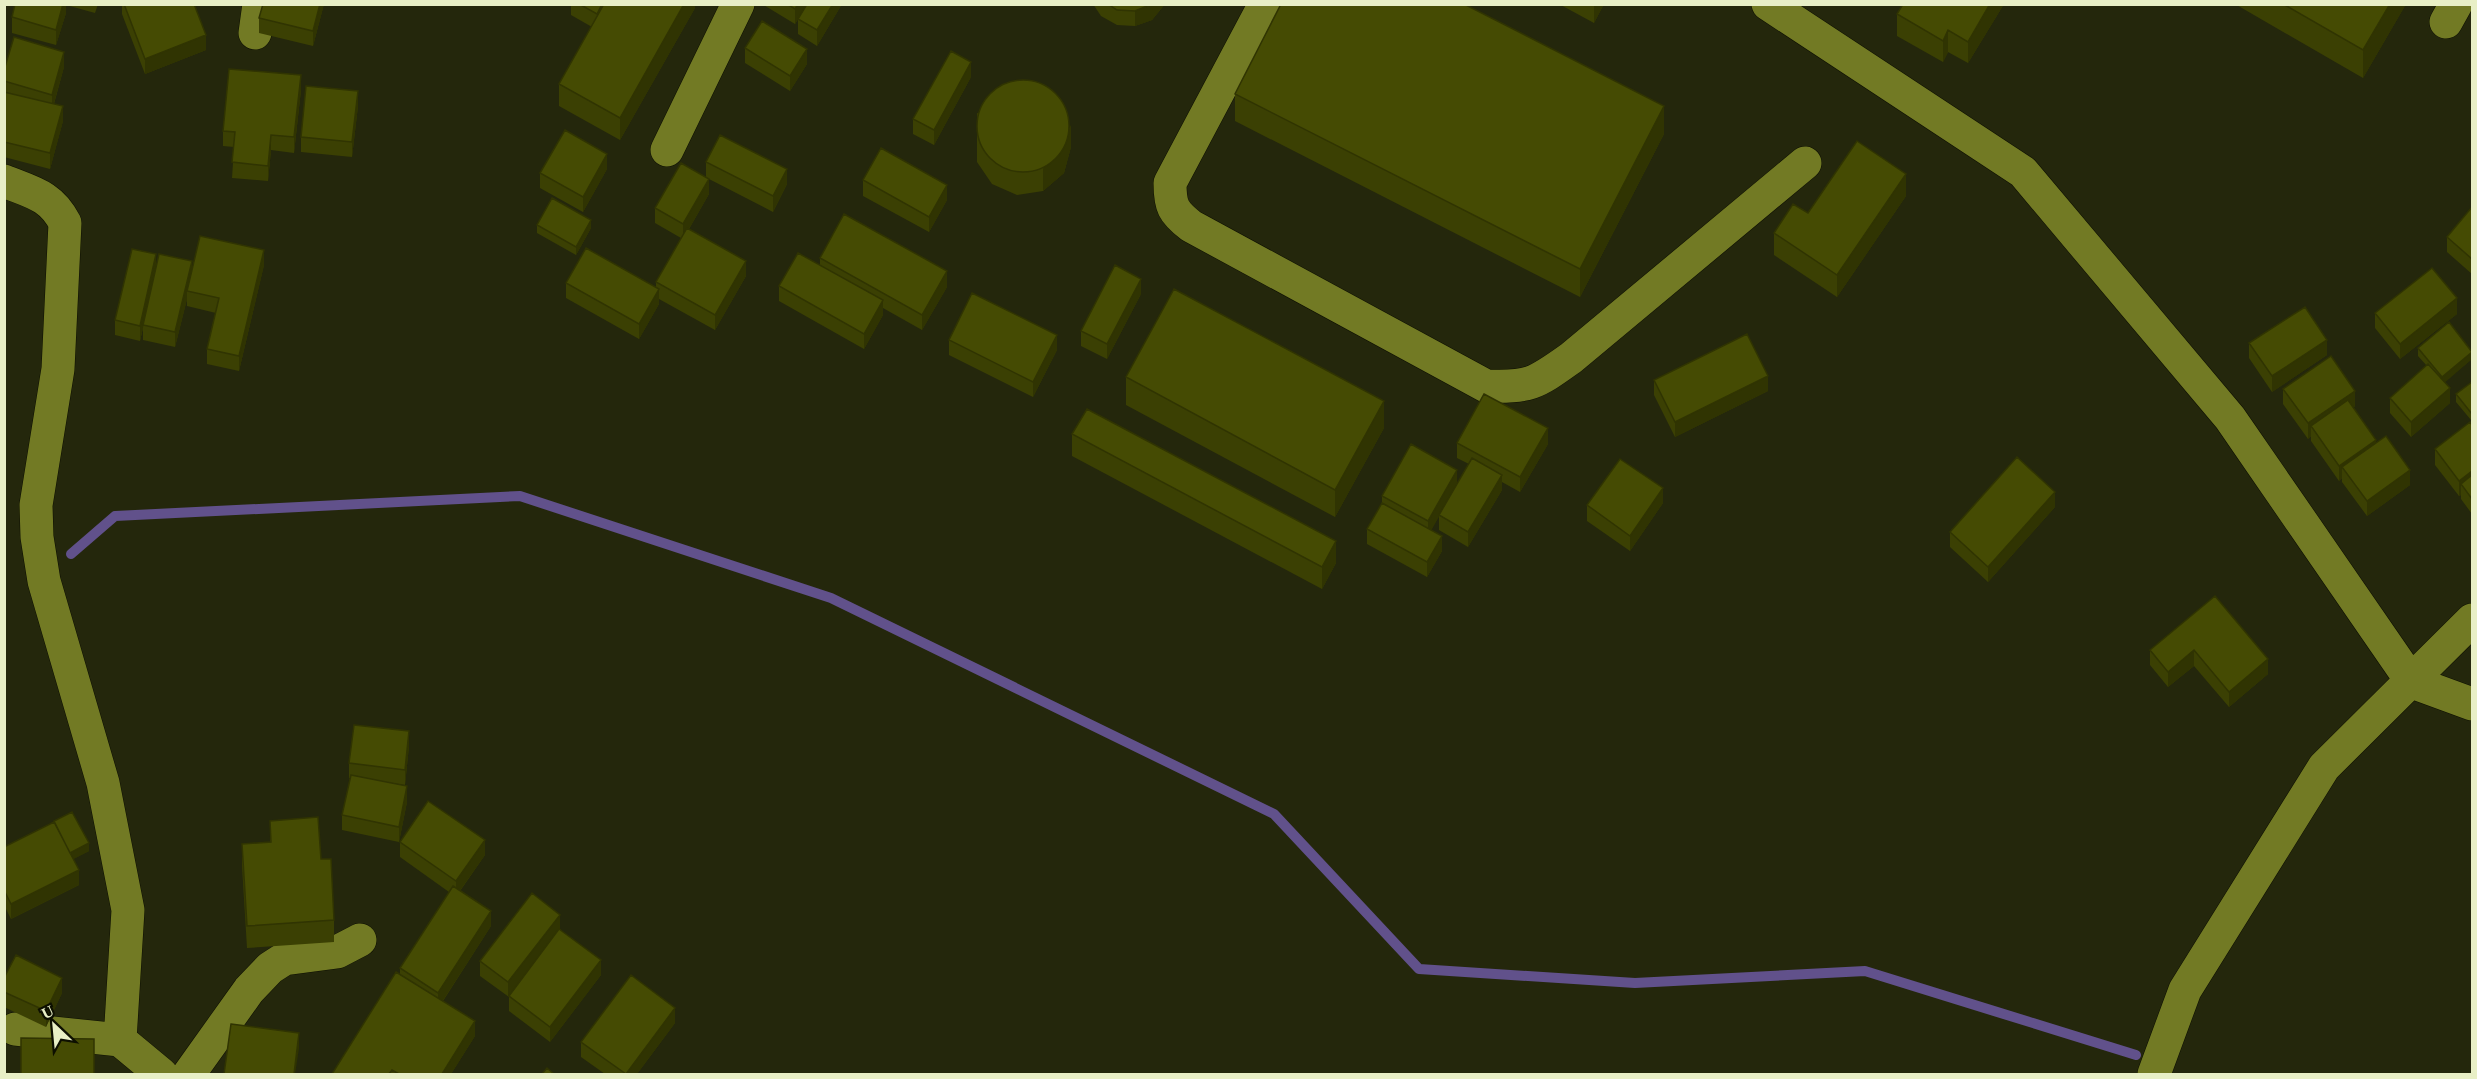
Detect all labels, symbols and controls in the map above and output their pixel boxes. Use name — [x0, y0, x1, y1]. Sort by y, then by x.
north arrow — [24, 995, 84, 1055]
text: U — [39, 1002, 57, 1022]

